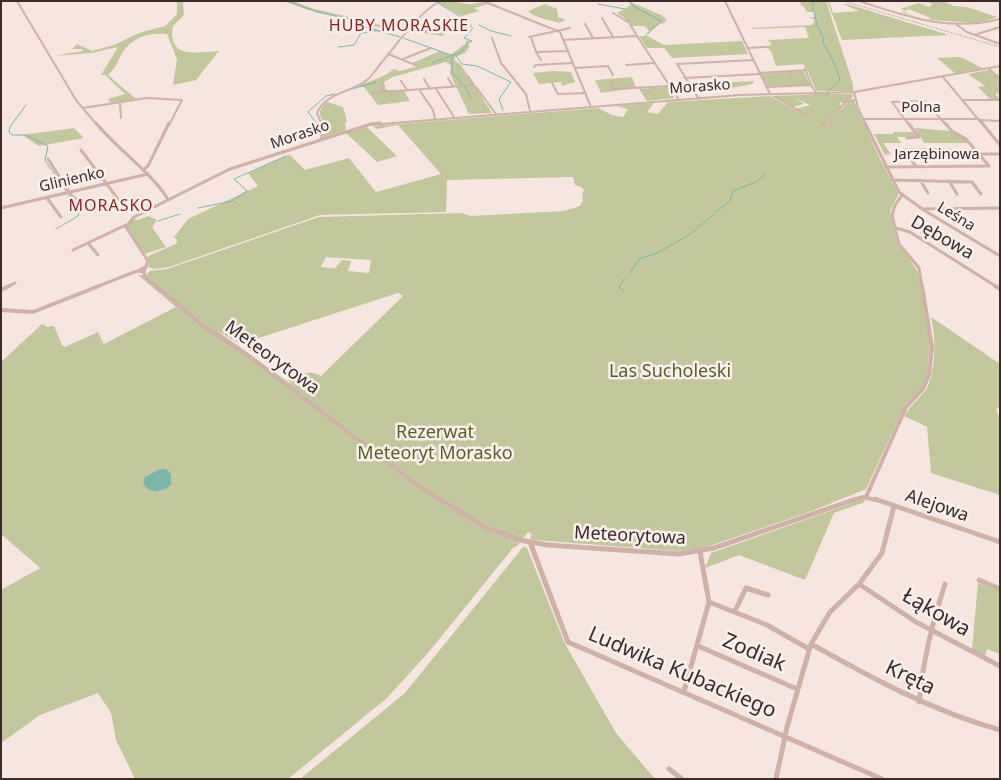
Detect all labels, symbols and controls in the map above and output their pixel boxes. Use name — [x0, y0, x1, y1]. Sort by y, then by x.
district label: HUBY MORASKIE — [327, 16, 471, 36]
street label: Morasko — [669, 76, 731, 98]
street label: Polna — [901, 99, 941, 117]
street label: Morasko — [268, 117, 332, 153]
street label: Jarzębinowa — [894, 146, 980, 164]
street label: Glinienko — [38, 164, 106, 196]
district label: MORASKO — [68, 196, 154, 216]
street label: Leśna — [934, 199, 978, 235]
street label: Dębowa — [907, 211, 977, 265]
street label: Meteorytowa — [220, 316, 324, 400]
park label: Las Sucholeski — [609, 361, 731, 383]
park label: Rezerwat Meteoryt Morasko — [357, 422, 513, 464]
street label: Alejowa — [902, 485, 972, 527]
street label: Meteorytowa — [574, 522, 686, 550]
street label: Łąkowa — [897, 583, 975, 643]
street label: Ludwika Kubackiego — [584, 622, 780, 724]
street label: Zodiak — [719, 628, 789, 678]
street label: Kręta — [881, 655, 939, 701]

